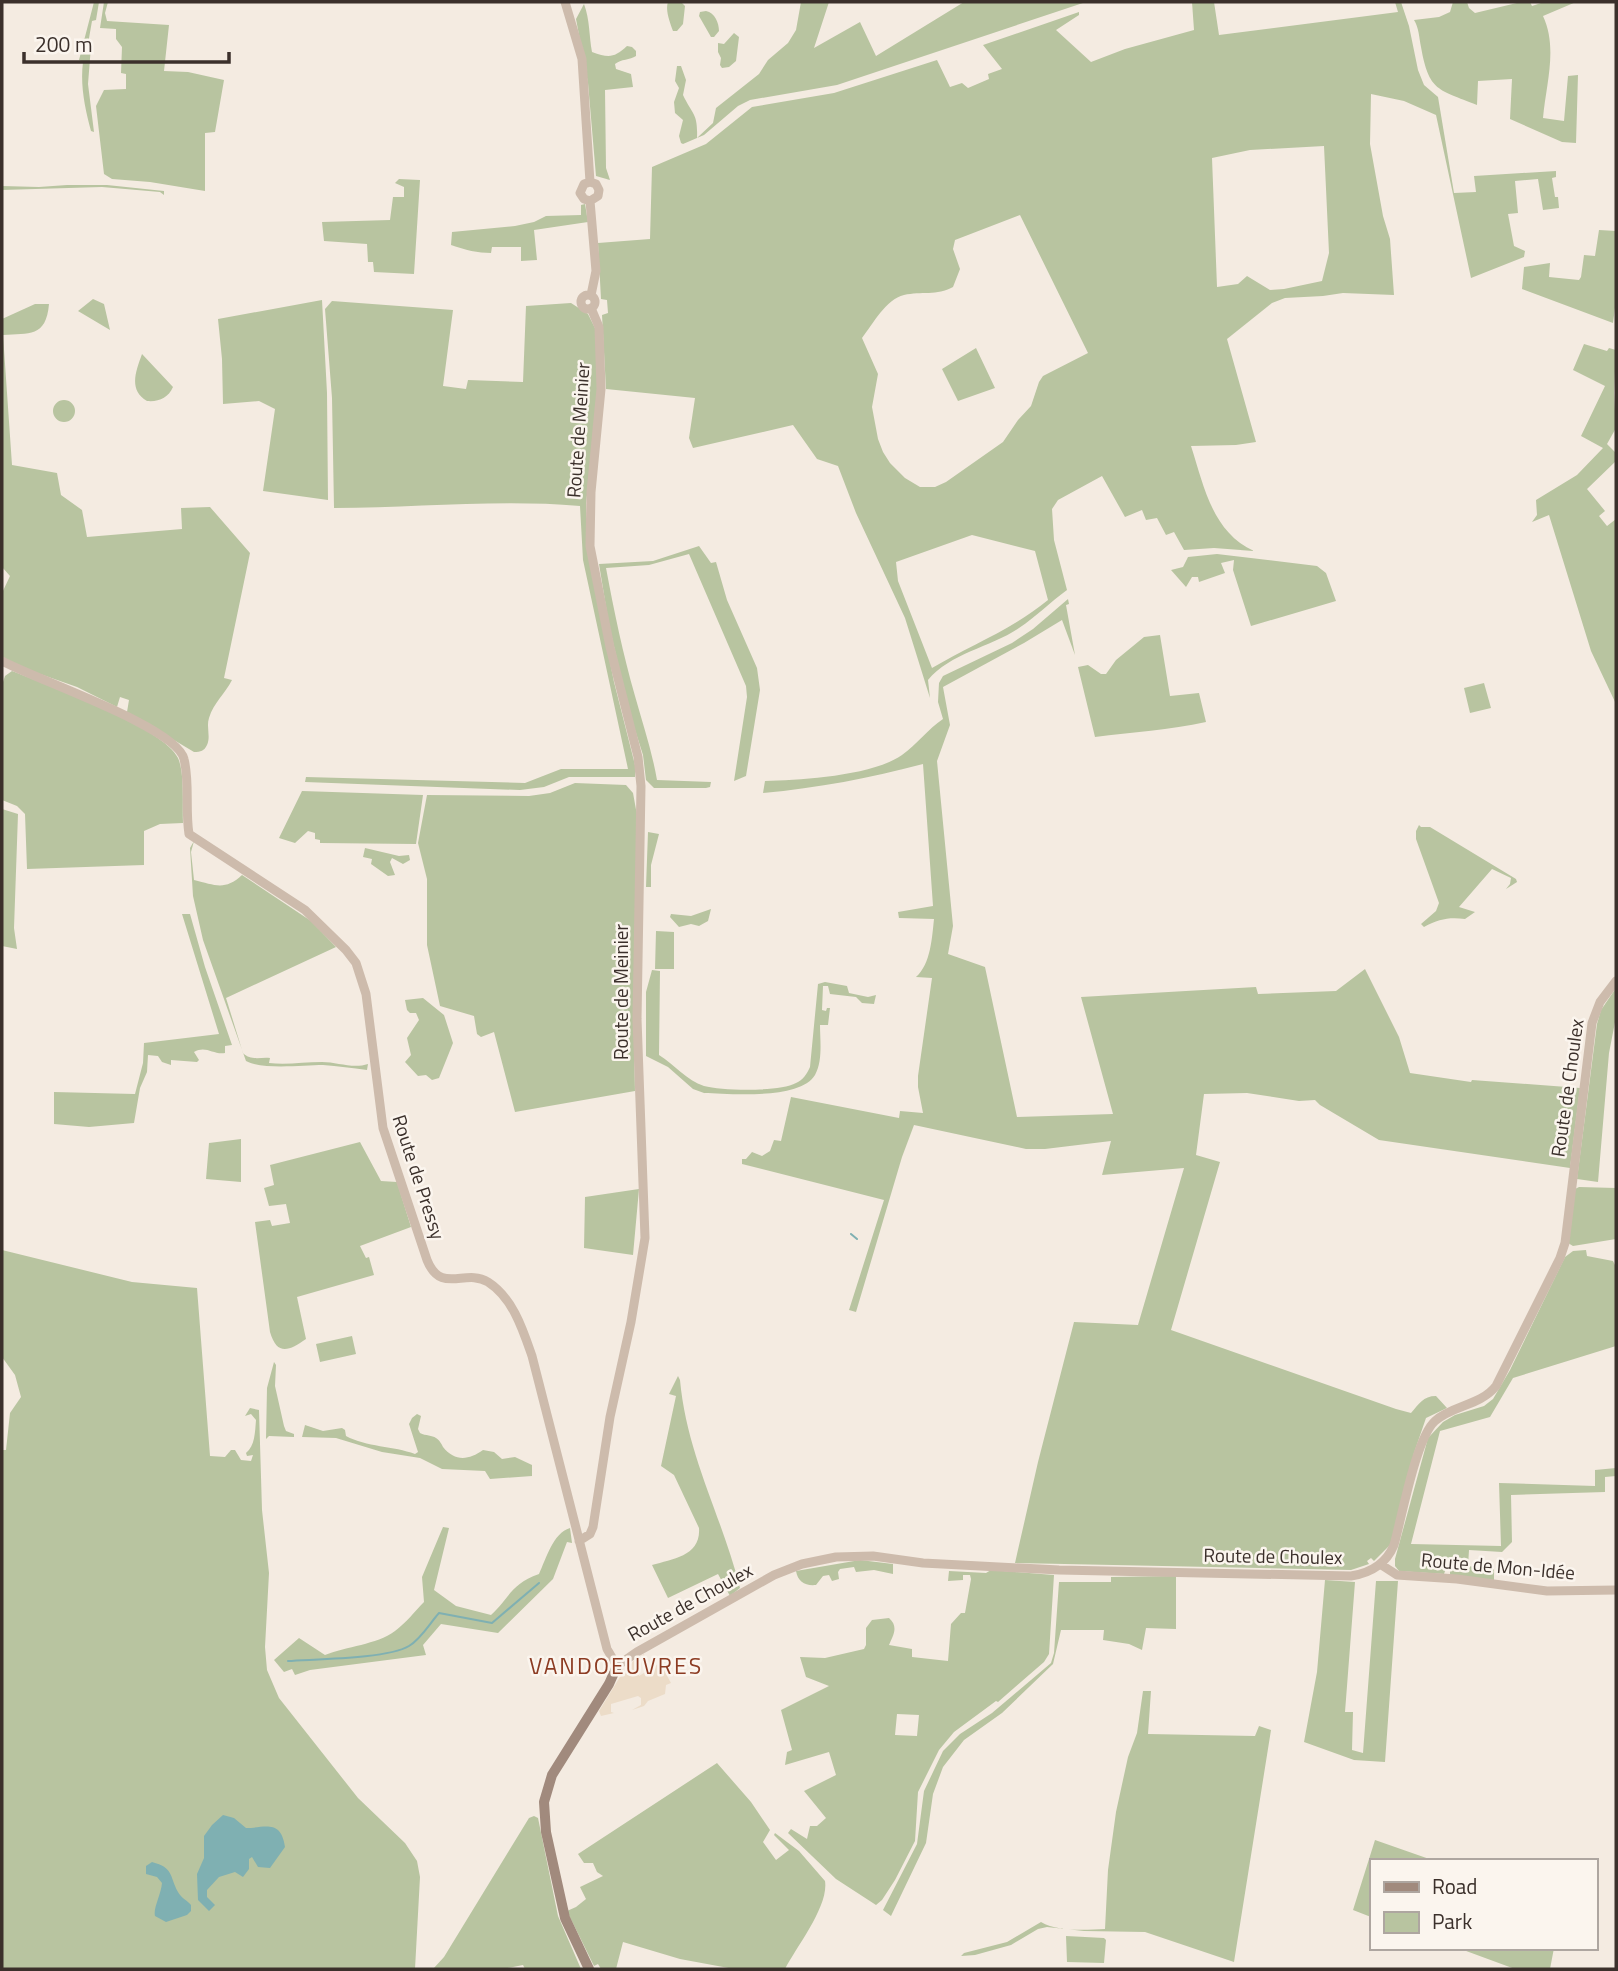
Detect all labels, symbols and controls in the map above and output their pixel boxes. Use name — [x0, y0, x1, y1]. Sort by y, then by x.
scale bar — [24, 21, 229, 65]
text: 200 m — [35, 28, 92, 60]
street label: Route de Meinier — [558, 361, 597, 499]
street label: Route de Meinier — [606, 924, 635, 1060]
street label: Route de Choulex — [1542, 1017, 1591, 1159]
street label: Route de Pressy — [386, 1111, 453, 1243]
street label: Route de Choulex — [1203, 1540, 1343, 1571]
street label: Route de Mon-Idée — [1420, 1544, 1576, 1587]
street label: Route de Choulex — [622, 1555, 758, 1648]
district label: VANDOEUVRES — [529, 1648, 703, 1683]
legend — [1370, 1859, 1597, 1950]
text: Road — [1432, 1870, 1477, 1902]
text: Park — [1432, 1905, 1472, 1937]

